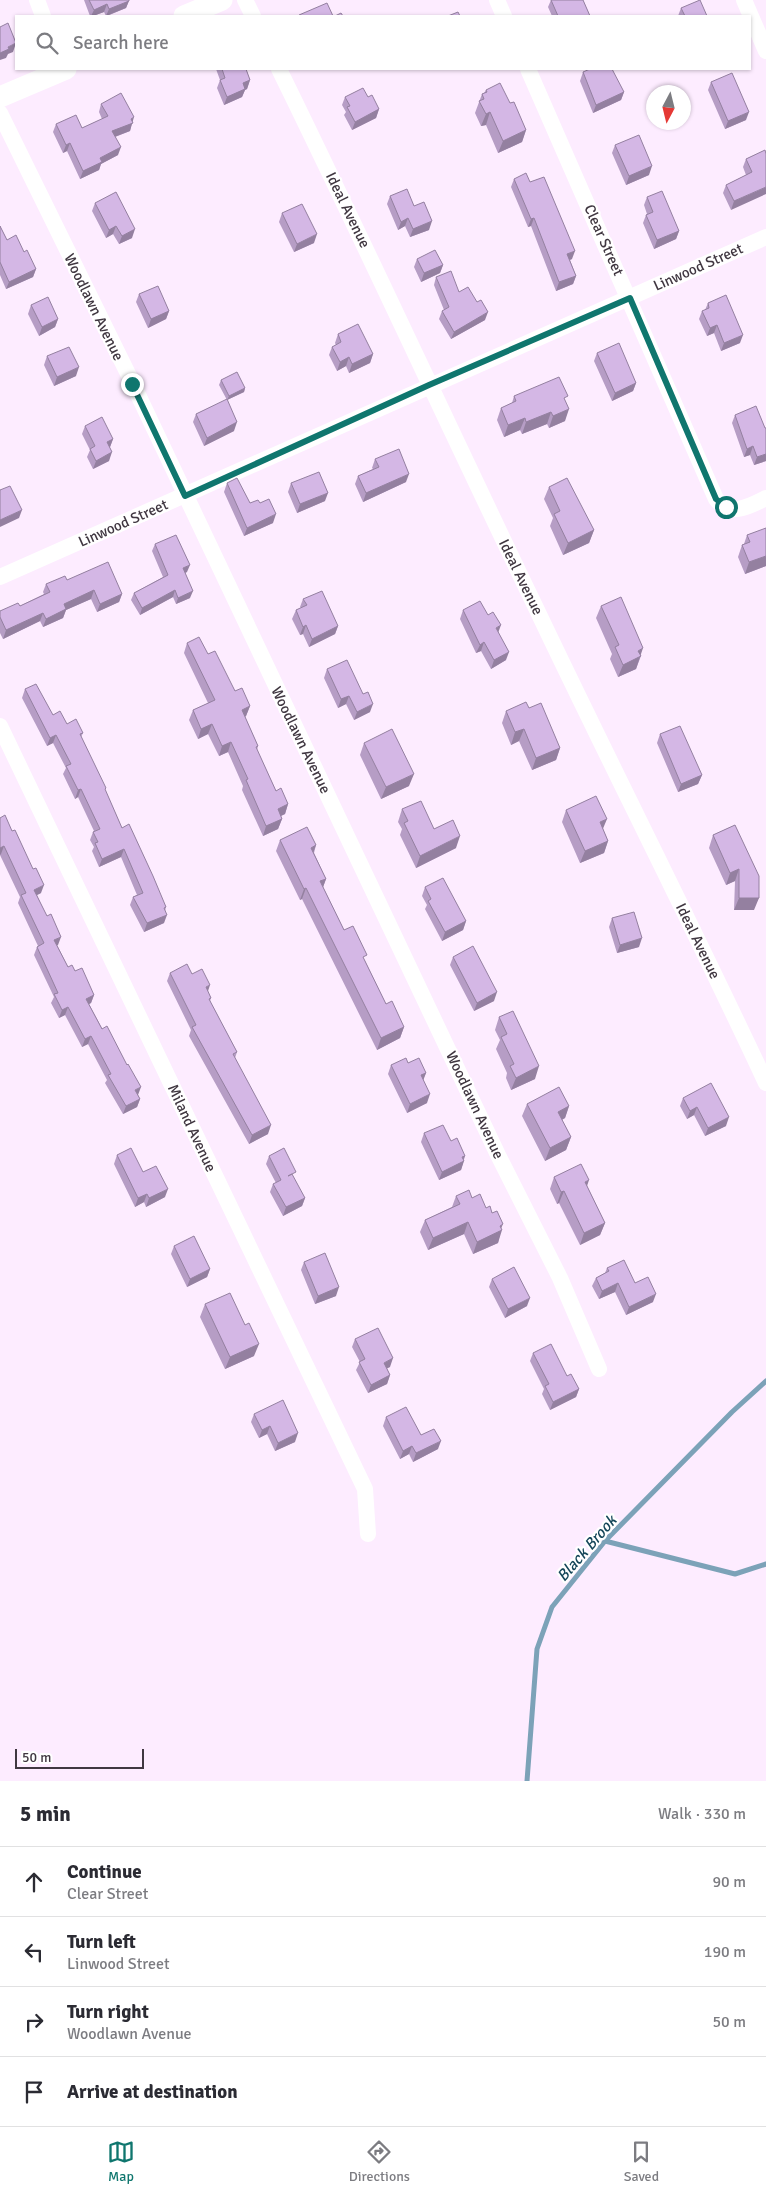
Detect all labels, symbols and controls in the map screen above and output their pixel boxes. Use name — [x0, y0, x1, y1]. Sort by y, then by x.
search box — [15, 15, 751, 70]
icon: search — [33, 29, 61, 57]
text: Search here — [73, 31, 169, 55]
north arrow — [646, 85, 691, 130]
street label: Ideal Avenue — [322, 169, 374, 251]
street label: Clear Street — [580, 201, 628, 279]
street label: Linwood Street — [650, 239, 746, 295]
street label: Woodlawn Avenue — [60, 251, 128, 363]
route end — [121, 373, 144, 396]
street label: Linwood Street — [75, 495, 171, 551]
route start — [715, 496, 738, 519]
street label: Ideal Avenue — [495, 536, 547, 618]
street label: Woodlawn Avenue — [267, 684, 335, 796]
street label: Ideal Avenue — [672, 900, 724, 982]
street label: Woodlawn Avenue — [442, 1048, 508, 1162]
street label: Miland Avenue — [164, 1081, 220, 1175]
water label: Black Brook — [553, 1510, 622, 1586]
scale bar — [15, 1746, 144, 1769]
text: 50 m — [22, 1749, 51, 1766]
text: 5 min — [20, 1801, 71, 1827]
text: Walk · 330 m — [658, 1804, 746, 1824]
text: Continue — [67, 1860, 142, 1884]
icon: ahead — [20, 1868, 48, 1896]
text: 90 m — [712, 1872, 746, 1892]
text: Clear Street — [67, 1884, 148, 1904]
text: Turn left — [67, 1930, 136, 1954]
icon: left — [20, 1938, 48, 1966]
text: 190 m — [704, 1942, 746, 1962]
text: Linwood Street — [67, 1954, 170, 1974]
text: Turn right — [67, 2000, 149, 2024]
icon: right — [20, 2008, 48, 2036]
text: 50 m — [712, 2012, 746, 2032]
text: Woodlawn Avenue — [67, 2024, 192, 2044]
icon: arrive — [20, 2078, 48, 2106]
text: Arrive at destination — [67, 2080, 238, 2104]
tab: Map — [107, 2138, 135, 2185]
tab: Directions — [349, 2138, 410, 2185]
tab: Saved — [624, 2138, 659, 2185]

